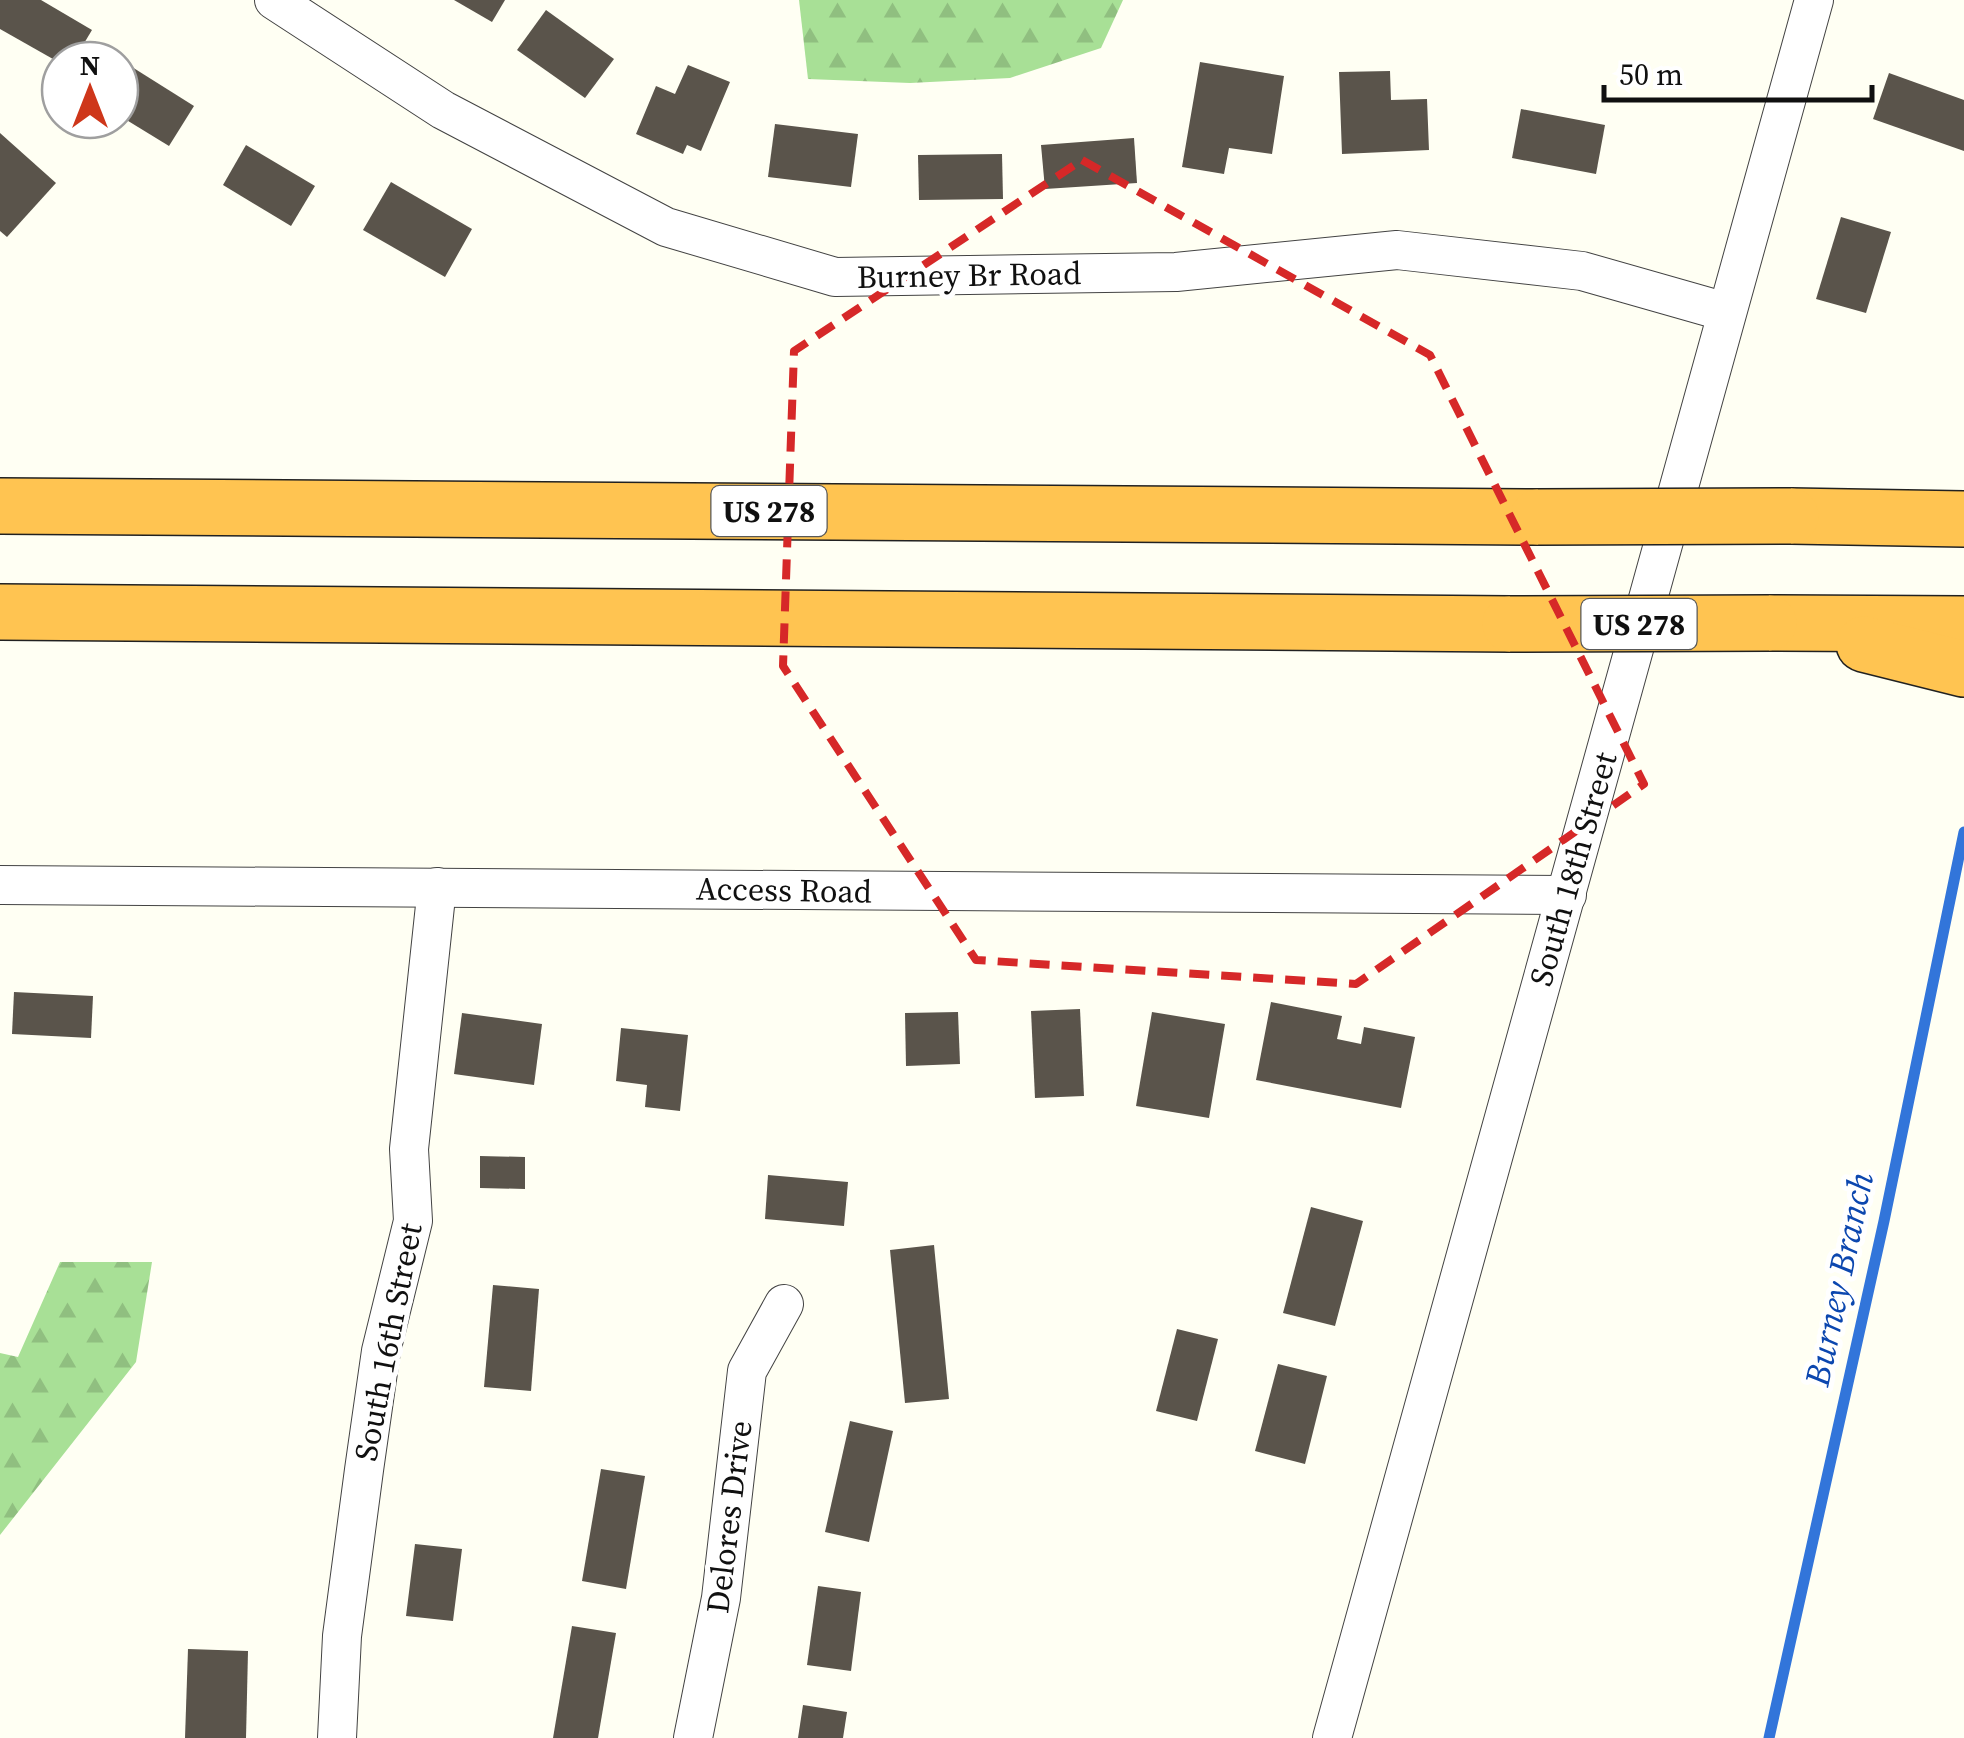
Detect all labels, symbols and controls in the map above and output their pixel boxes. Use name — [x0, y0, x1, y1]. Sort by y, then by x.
north arrow — [40, 40, 140, 140]
scale bar — [1604, 40, 1872, 102]
text: N — [80, 46, 100, 84]
text: 50 m — [1619, 54, 1683, 95]
street label: Burney Br Road — [856, 251, 1082, 299]
road number: US 278 — [712, 486, 826, 536]
road number: US 278 — [1582, 599, 1696, 649]
street label: South 18th Street — [1519, 746, 1628, 991]
street label: Access Road — [696, 866, 872, 914]
water label: Burney Branch — [1793, 1168, 1885, 1391]
street label: South 16th Street — [343, 1219, 433, 1465]
street label: Delores Drive — [695, 1418, 763, 1616]

